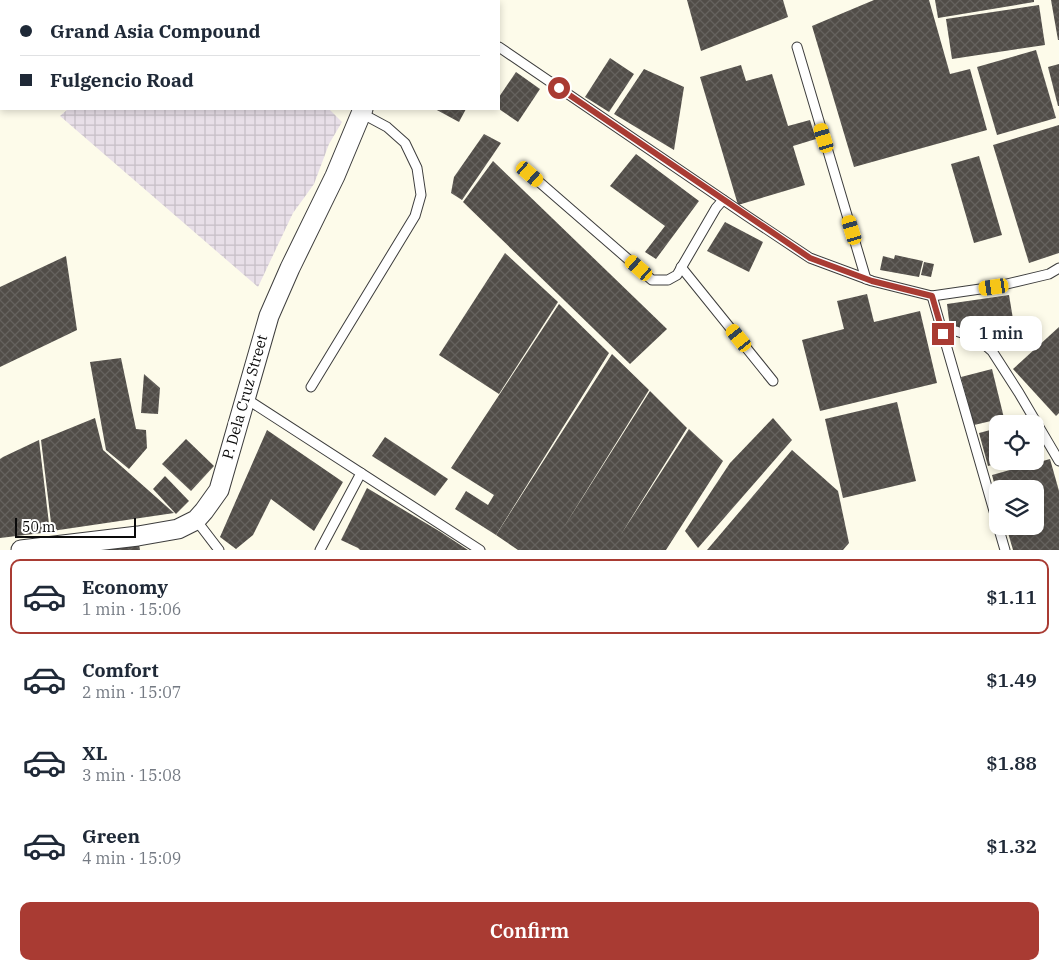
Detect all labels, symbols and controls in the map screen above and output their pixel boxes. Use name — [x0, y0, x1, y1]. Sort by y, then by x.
text: Grand Asia Compound — [50, 19, 261, 43]
text: Fulgencio Road — [50, 68, 194, 92]
route start — [548, 77, 570, 99]
car — [812, 121, 835, 155]
car — [513, 158, 546, 190]
car — [840, 213, 863, 247]
car — [622, 252, 655, 284]
car — [978, 277, 1009, 297]
callout: 1 min — [960, 316, 1043, 352]
car — [723, 322, 754, 354]
route end — [932, 323, 954, 345]
text: 1 min — [979, 323, 1023, 343]
street label: P. Dela Cruz Street — [218, 332, 271, 461]
map controls — [989, 415, 1044, 535]
button: locate — [989, 415, 1044, 470]
button: layers — [989, 480, 1044, 535]
scale bar — [15, 515, 136, 538]
text: 50 m — [22, 518, 55, 536]
icon: car — [22, 574, 67, 619]
text: Economy — [82, 575, 168, 599]
text: $1.11 — [986, 585, 1037, 609]
text: 1 min · 15:06 — [82, 599, 181, 619]
icon: car — [22, 657, 67, 702]
text: Comfort — [82, 658, 159, 682]
text: $1.49 — [986, 668, 1037, 692]
text: 2 min · 15:07 — [82, 682, 181, 702]
icon: car — [22, 740, 67, 785]
text: XL — [82, 741, 108, 765]
text: $1.88 — [986, 751, 1037, 775]
text: 3 min · 15:08 — [82, 765, 181, 785]
icon: car — [22, 823, 67, 868]
text: Green — [82, 824, 140, 848]
text: $1.32 — [986, 834, 1037, 858]
text: 4 min · 15:09 — [82, 848, 181, 868]
button: Confirm — [20, 902, 1039, 960]

